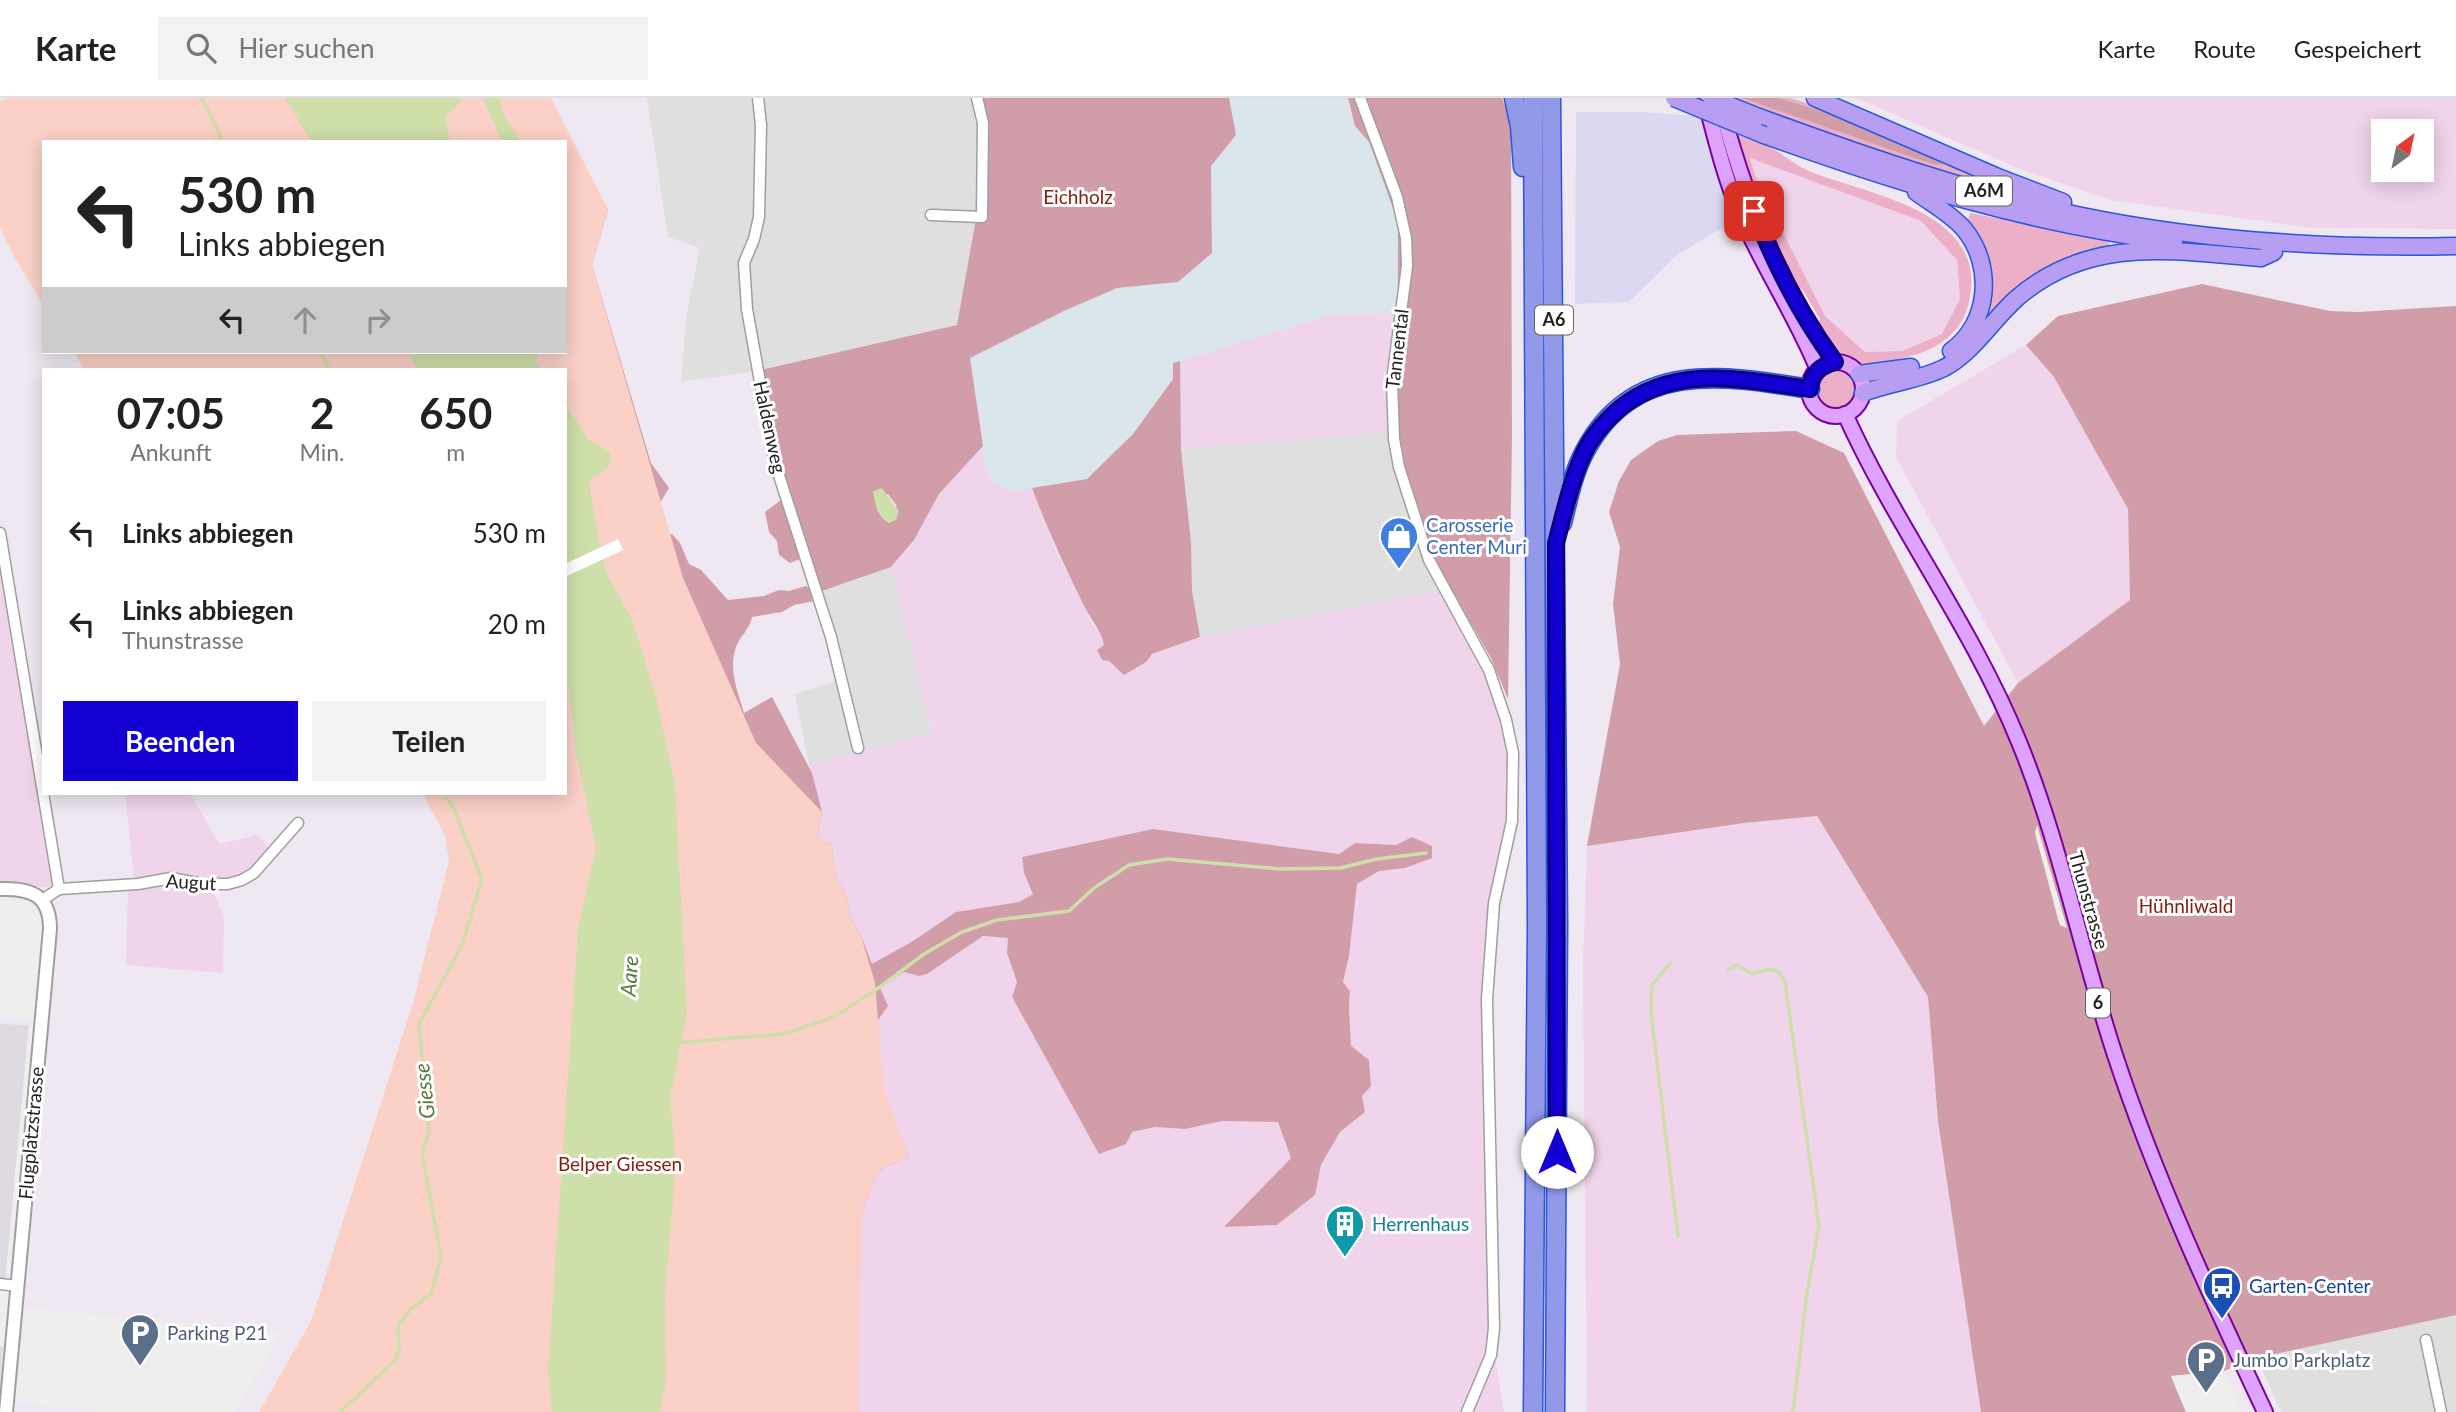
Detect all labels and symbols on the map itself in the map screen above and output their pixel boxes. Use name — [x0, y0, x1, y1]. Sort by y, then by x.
north arrow — [2371, 119, 2434, 182]
road number: A6M — [1956, 176, 2012, 206]
pin — [1724, 181, 1784, 241]
park label: Eichholz — [1043, 185, 1113, 208]
road number: A6 — [1535, 306, 1573, 334]
street label: Tannental — [1380, 307, 1413, 391]
street label: Haldenweg — [749, 378, 792, 475]
place label: Carosserie Center Muri — [1426, 513, 1527, 558]
shop icon: Carosserie Center Muri — [1378, 515, 1420, 570]
street label: Thunstrasse — [2065, 848, 2114, 951]
street label: Augut — [165, 869, 217, 894]
park label: Hühnliwald — [2139, 894, 2233, 917]
water label: Aare — [615, 955, 642, 998]
road number: 6 — [2086, 988, 2110, 1018]
water label: Giesse — [408, 1062, 439, 1120]
street label: Flugplatzstrasse — [13, 1066, 48, 1200]
position arrow — [1520, 1115, 1594, 1189]
park label: Belper Giessen — [558, 1152, 682, 1175]
building icon: Herrenhaus — [1324, 1203, 1366, 1258]
place label: Herrenhaus — [1372, 1212, 1469, 1235]
bus stop icon: Garten-Center — [2201, 1265, 2243, 1320]
place label: Garten-Center — [2249, 1274, 2370, 1297]
parking icon: Parking P21 — [119, 1312, 161, 1367]
place label: Parking P21 — [167, 1321, 267, 1344]
parking icon: Jumbo Parkplatz — [2185, 1339, 2227, 1394]
place label: Jumbo Parkplatz — [2233, 1348, 2370, 1371]

